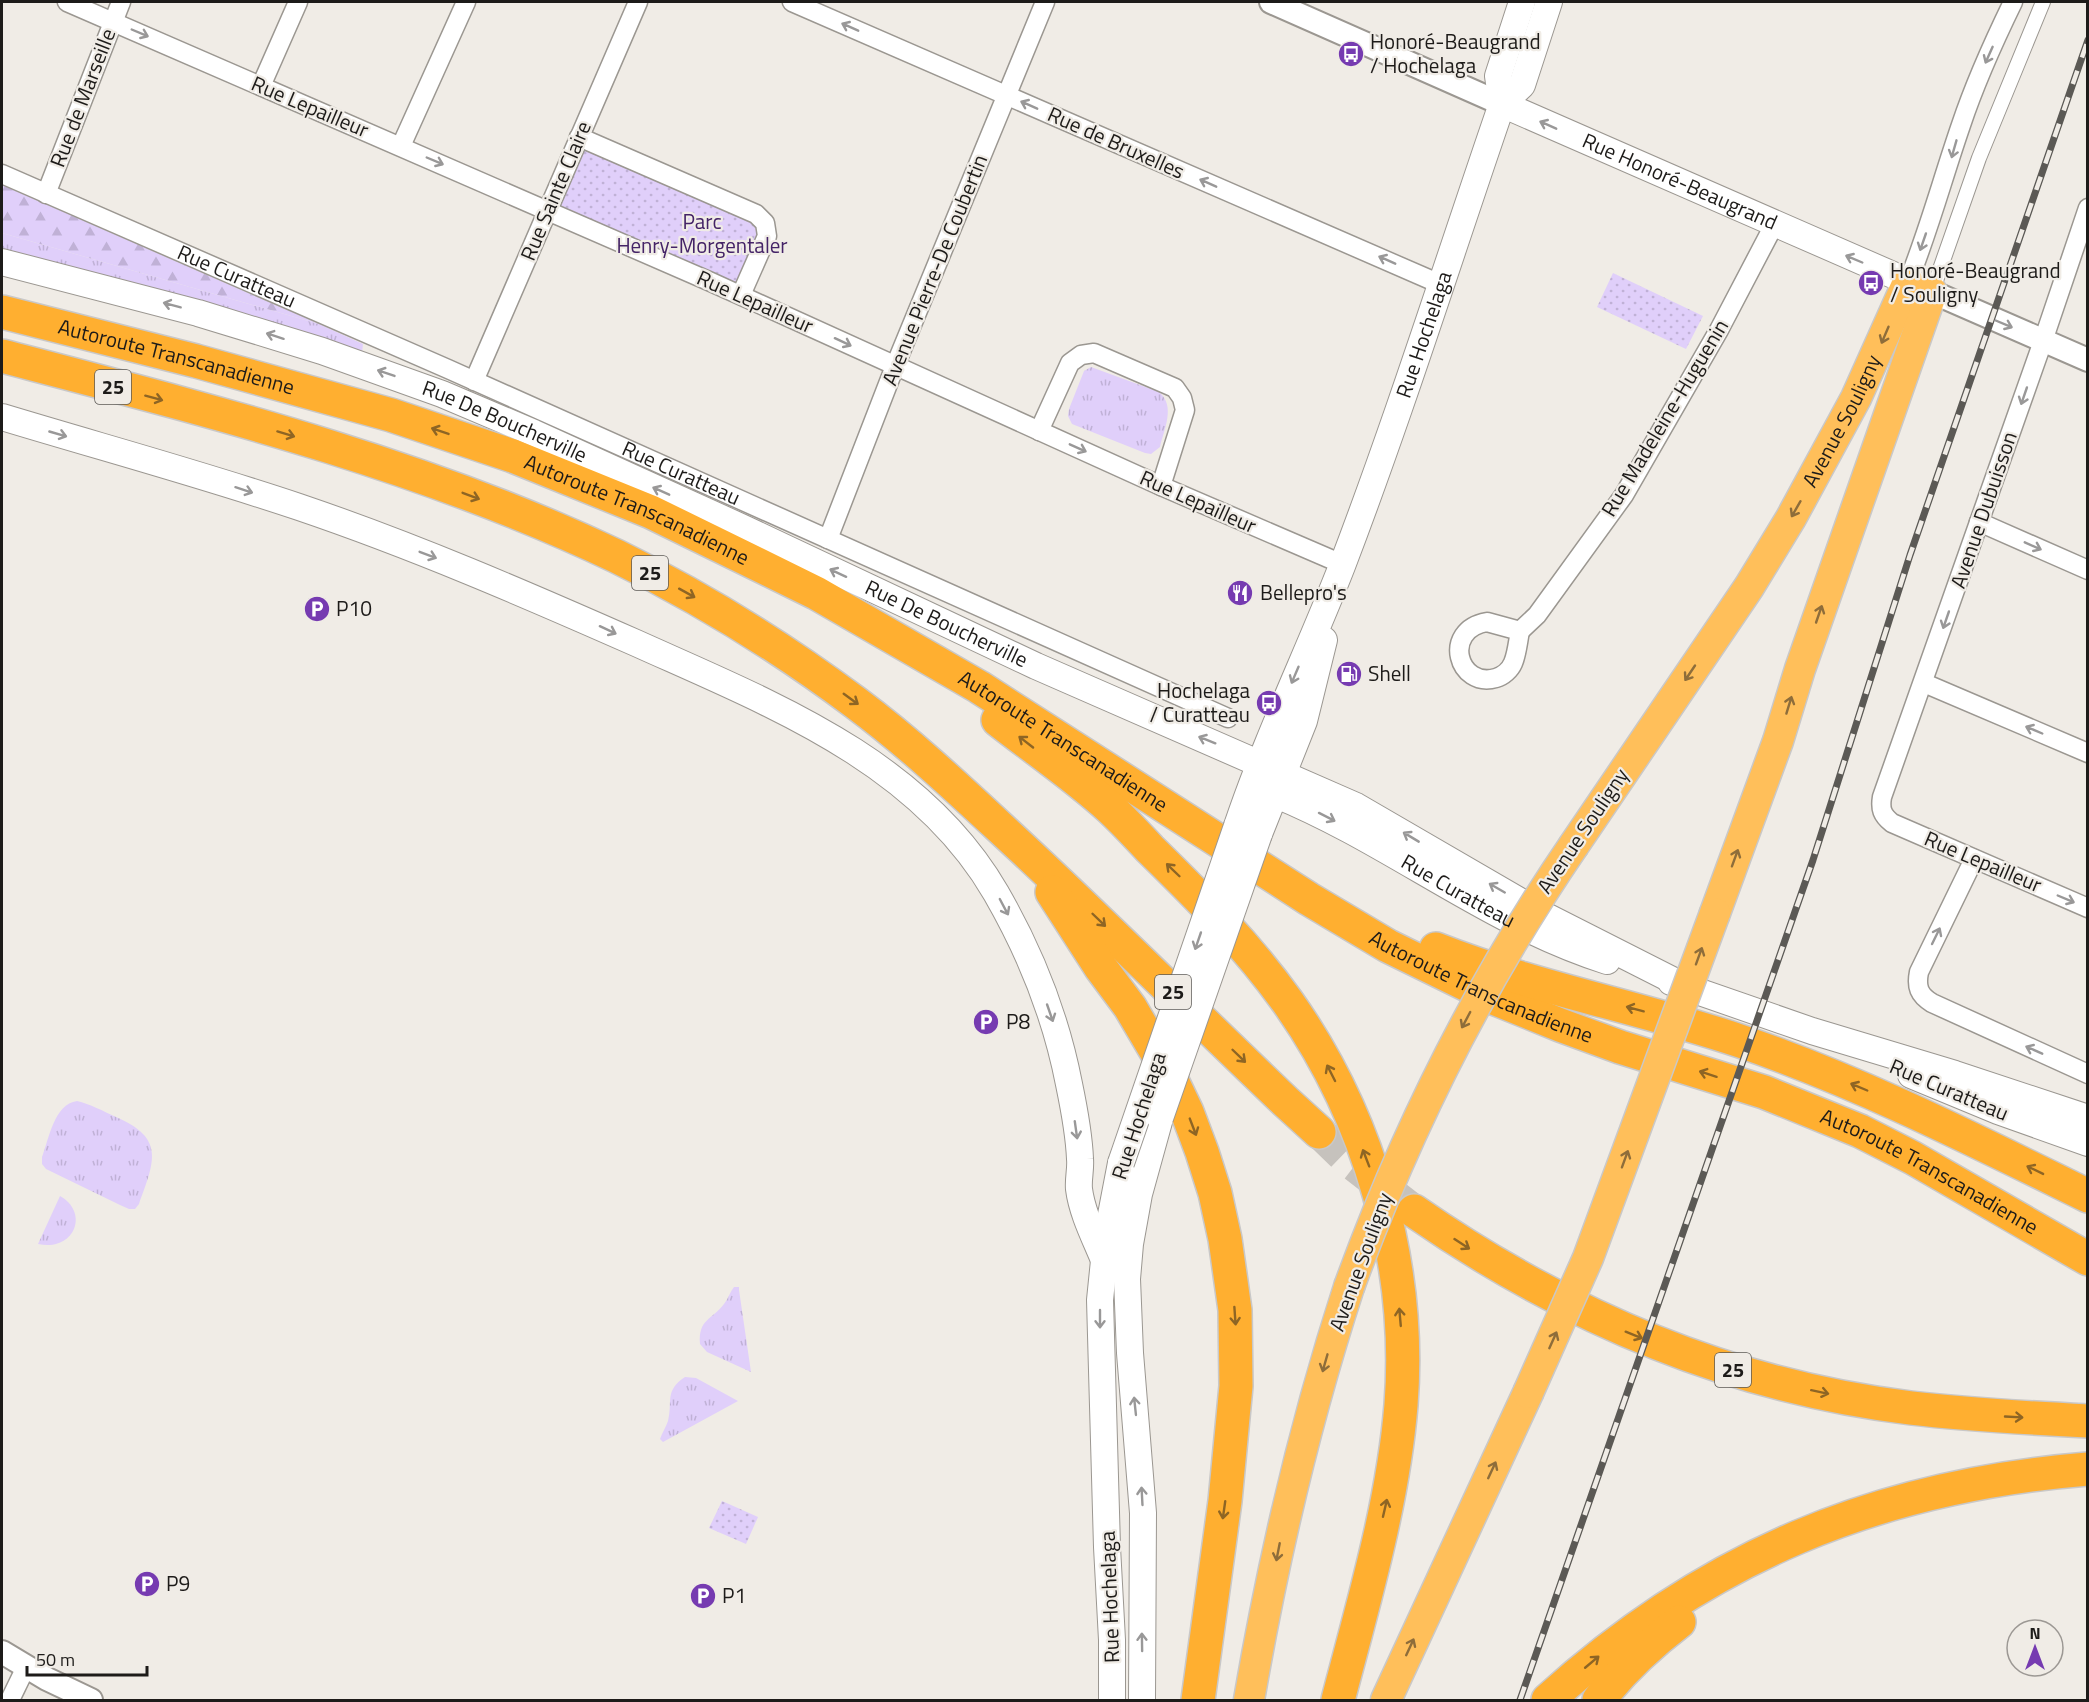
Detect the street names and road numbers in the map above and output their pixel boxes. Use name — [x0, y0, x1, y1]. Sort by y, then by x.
street label: Rue de Marseille — [41, 24, 123, 172]
street label: Rue Lepailleur — [247, 67, 374, 145]
street label: Rue de Bruxelles — [1043, 98, 1190, 187]
street label: Rue Sainte Claire — [511, 116, 599, 265]
street label: Rue Honoré-Beaugrand — [1578, 124, 1783, 238]
street label: Avenue Pierre-De Coubertin — [873, 149, 995, 390]
street label: Rue Curatteau — [173, 236, 301, 316]
street label: Rue Lepailleur — [692, 261, 819, 341]
street label: Rue Hochelaga — [1387, 266, 1460, 402]
street label: Autoroute Transcanadienne — [55, 310, 298, 403]
street label: Rue Madeleine-Huguenin — [1592, 313, 1736, 522]
street label: Avenue Souligny — [1794, 349, 1888, 493]
road number: 25 — [95, 370, 131, 404]
street label: Rue De Boucherville — [418, 371, 593, 470]
street label: Avenue Dubuisson — [1941, 427, 2025, 592]
street label: Rue Curatteau — [617, 432, 746, 513]
street label: Autoroute Transcanadienne — [520, 445, 755, 573]
street label: Rue Lepailleur — [1135, 461, 1262, 541]
road number: 25 — [632, 556, 668, 590]
street label: Rue De Boucherville — [860, 571, 1034, 675]
street label: Autoroute Transcanadienne — [953, 661, 1175, 819]
street label: Avenue Souligny — [1528, 761, 1636, 900]
street label: Rue Lepailleur — [1920, 822, 2047, 900]
street label: Rue Curatteau — [1396, 845, 1521, 935]
street label: Autoroute Transcanadienne — [1363, 921, 1598, 1051]
road number: 25 — [1155, 975, 1191, 1009]
street label: Rue Hochelaga — [1102, 1047, 1174, 1183]
street label: Rue Curatteau — [1885, 1050, 2014, 1129]
street label: Autoroute Transcanadienne — [1816, 1100, 2045, 1242]
street label: Avenue Souligny — [1320, 1188, 1400, 1335]
road number: 25 — [1715, 1353, 1751, 1387]
street label: Rue Hochelaga — [1091, 1530, 1127, 1664]

